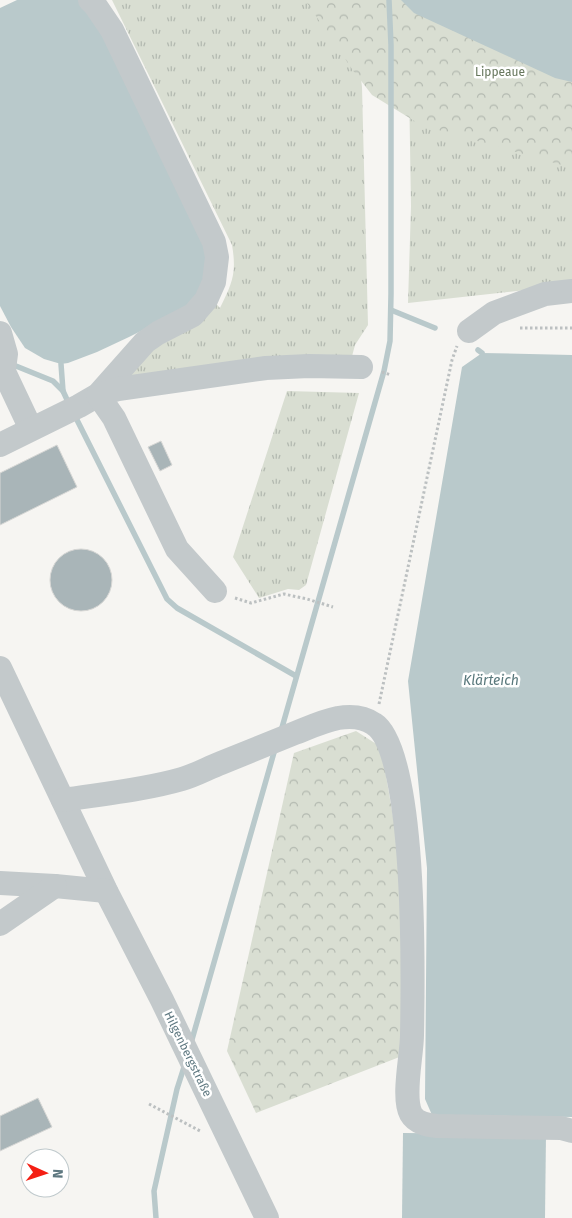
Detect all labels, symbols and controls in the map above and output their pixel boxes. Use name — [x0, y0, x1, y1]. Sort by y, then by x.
park label: Lippeaue — [475, 65, 525, 79]
water label: Klärteich — [463, 672, 519, 689]
street label: Hilgenbergstraße — [161, 1009, 215, 1099]
north arrow — [20, 1148, 70, 1198]
text: N — [49, 1169, 66, 1179]

